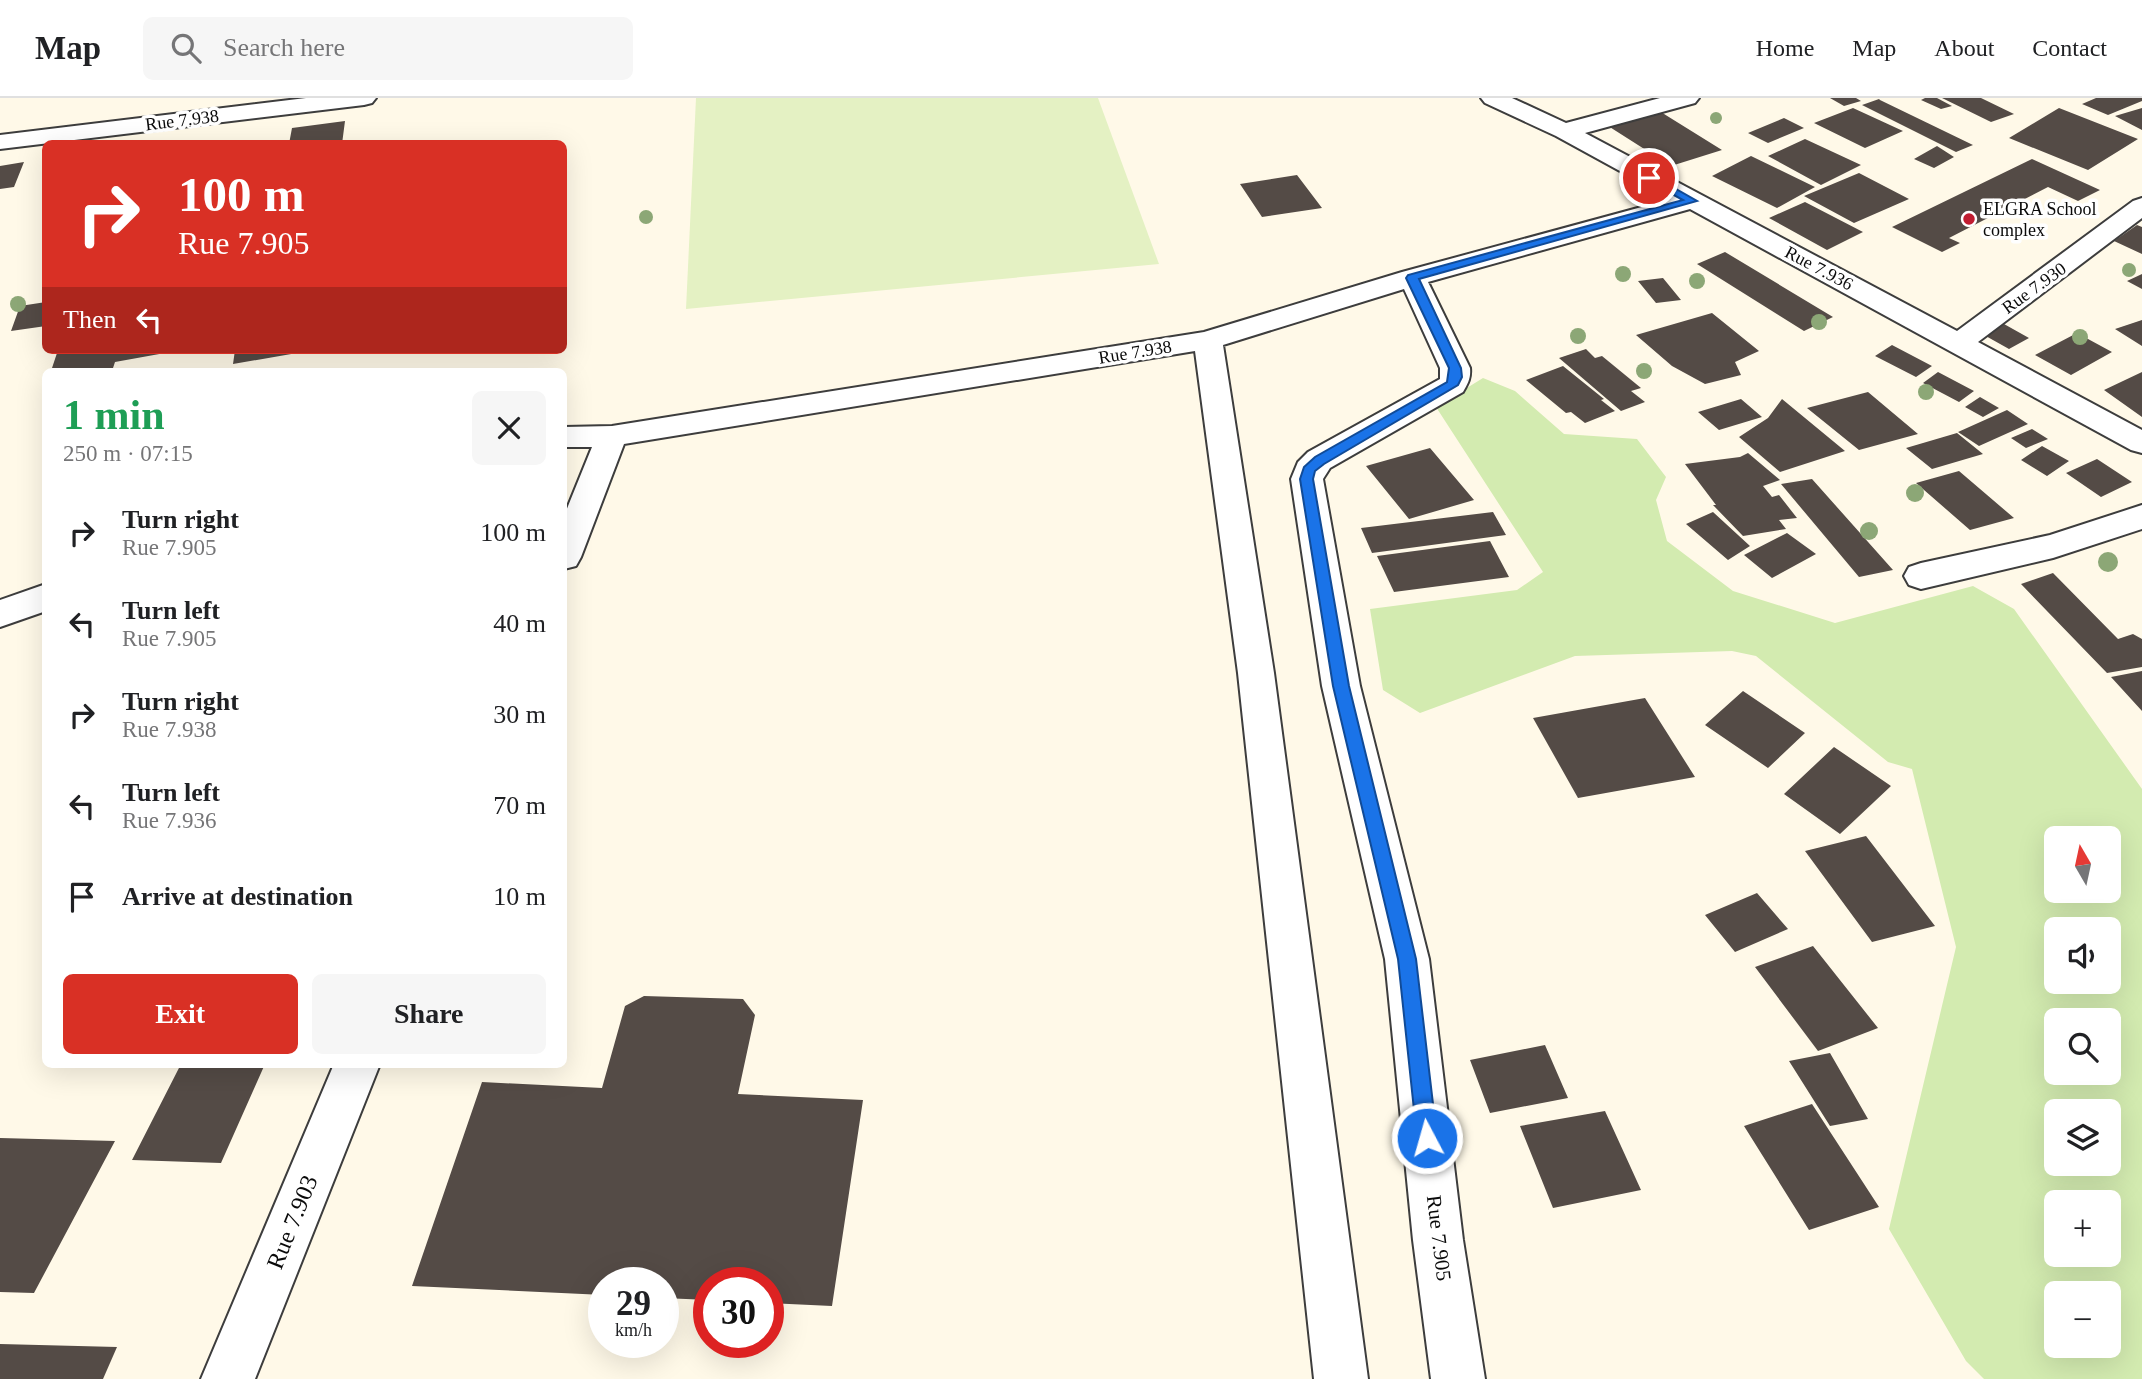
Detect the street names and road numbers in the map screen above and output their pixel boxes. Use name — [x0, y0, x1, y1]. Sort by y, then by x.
street label: Rue 7.938 — [144, 106, 220, 134]
street label: Rue 7.936 — [1782, 242, 1856, 294]
street label: Rue 7.930 — [1998, 258, 2070, 318]
street label: Rue 7.938 — [1097, 336, 1173, 368]
street label: Rue 7.903 — [261, 1171, 323, 1273]
street label: Rue 7.905 — [1422, 1194, 1456, 1282]

